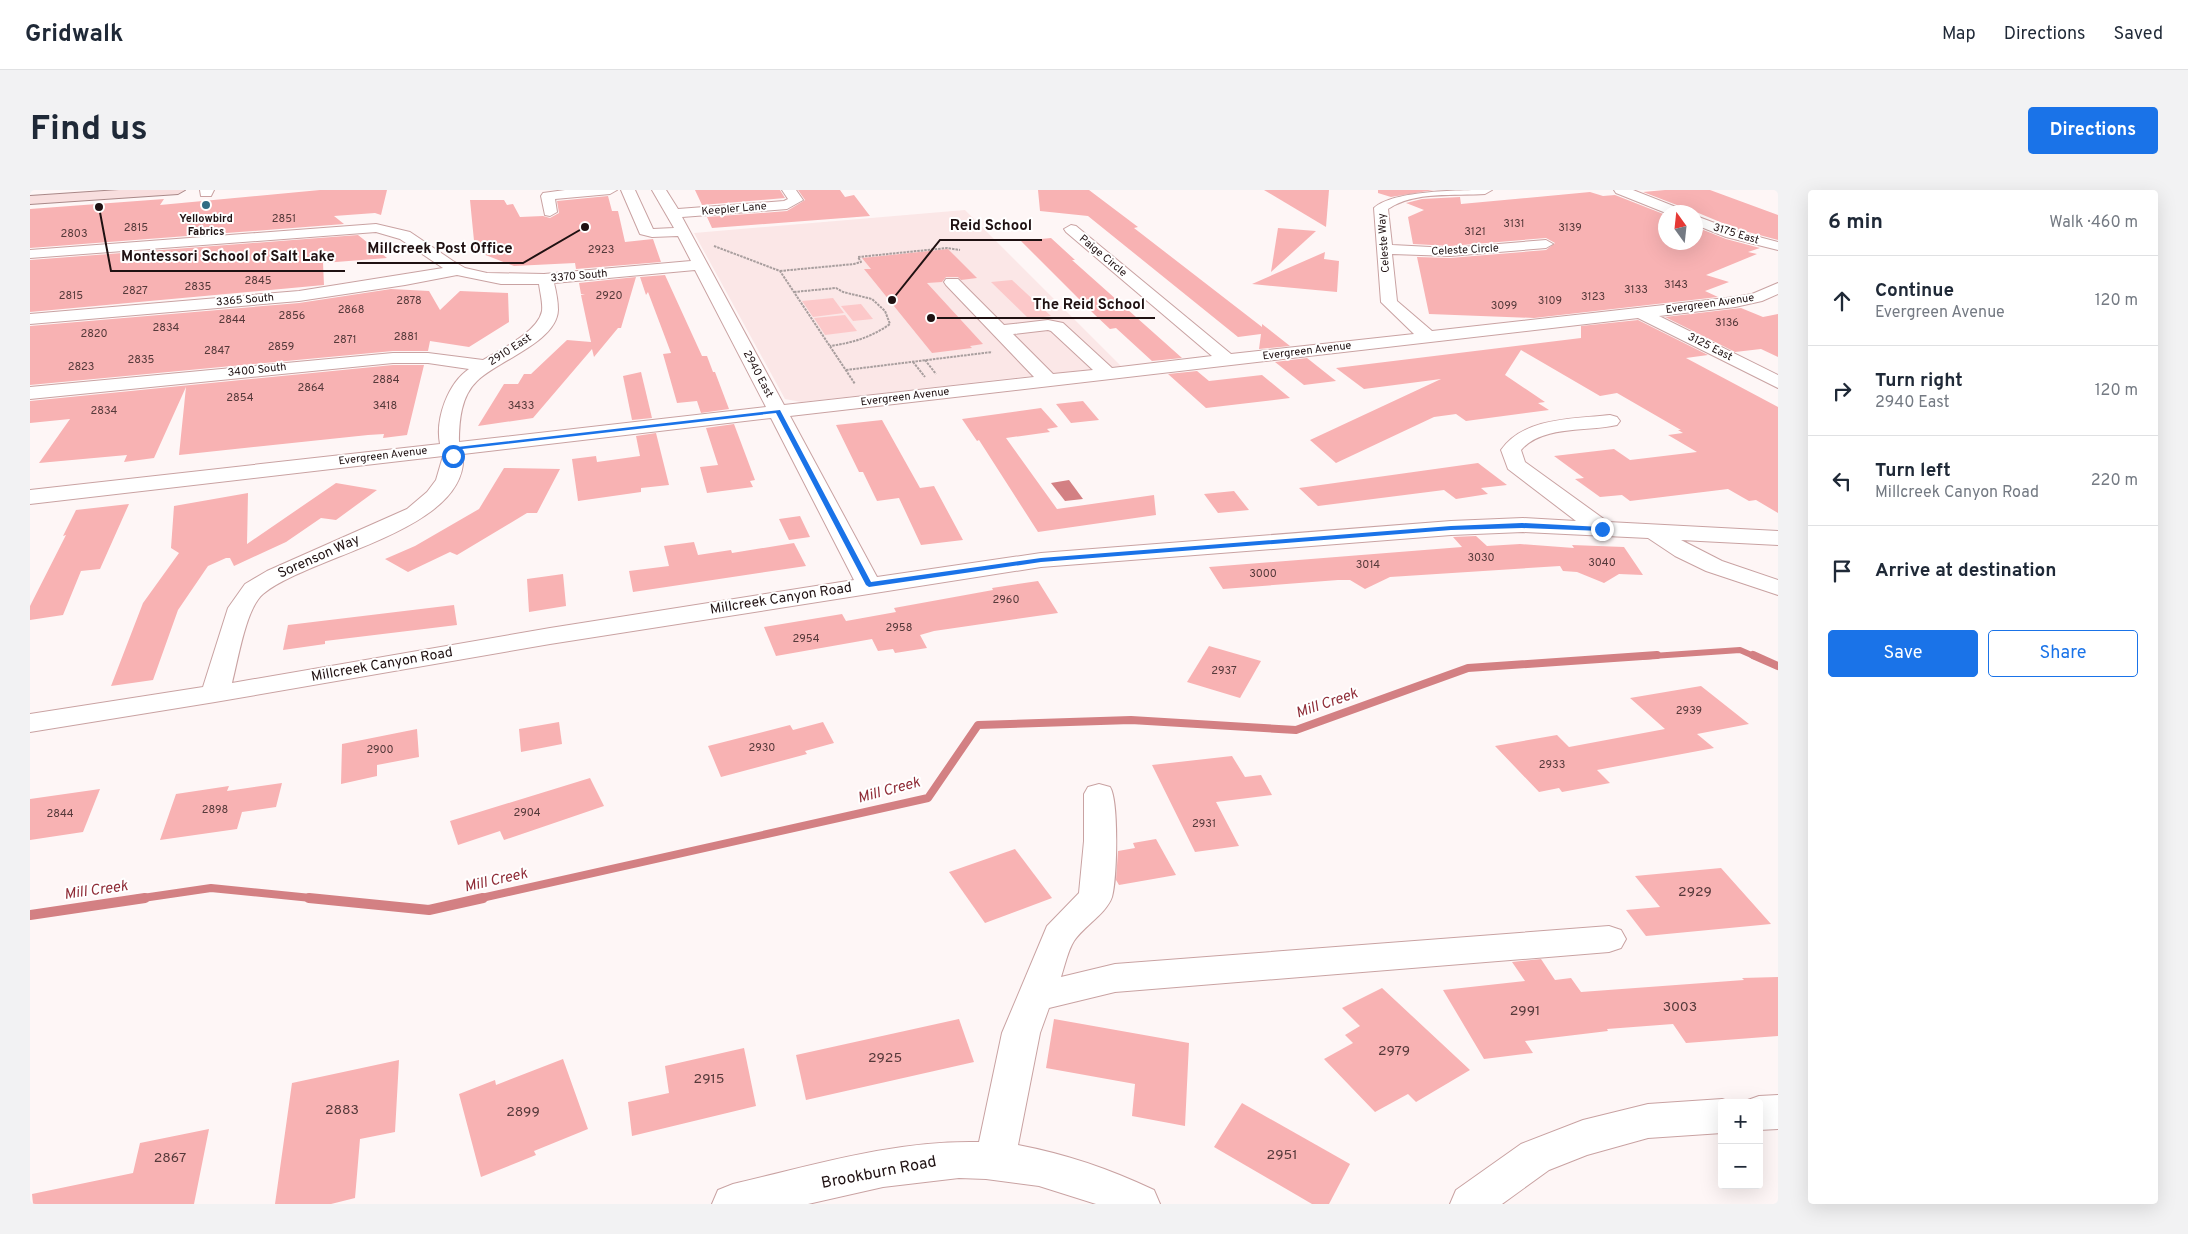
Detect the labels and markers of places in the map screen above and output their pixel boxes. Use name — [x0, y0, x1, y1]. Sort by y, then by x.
marker: Yellowbird Fabrics — [200, 199, 212, 211]
callout: Reid School — [940, 210, 1042, 240]
place label: Yellowbird Fabrics — [179, 212, 233, 239]
callout: Millcreek Post Office — [357, 233, 523, 263]
callout: Montessori School of Salt Lake — [111, 241, 345, 271]
callout: The Reid School — [1022, 288, 1155, 318]

